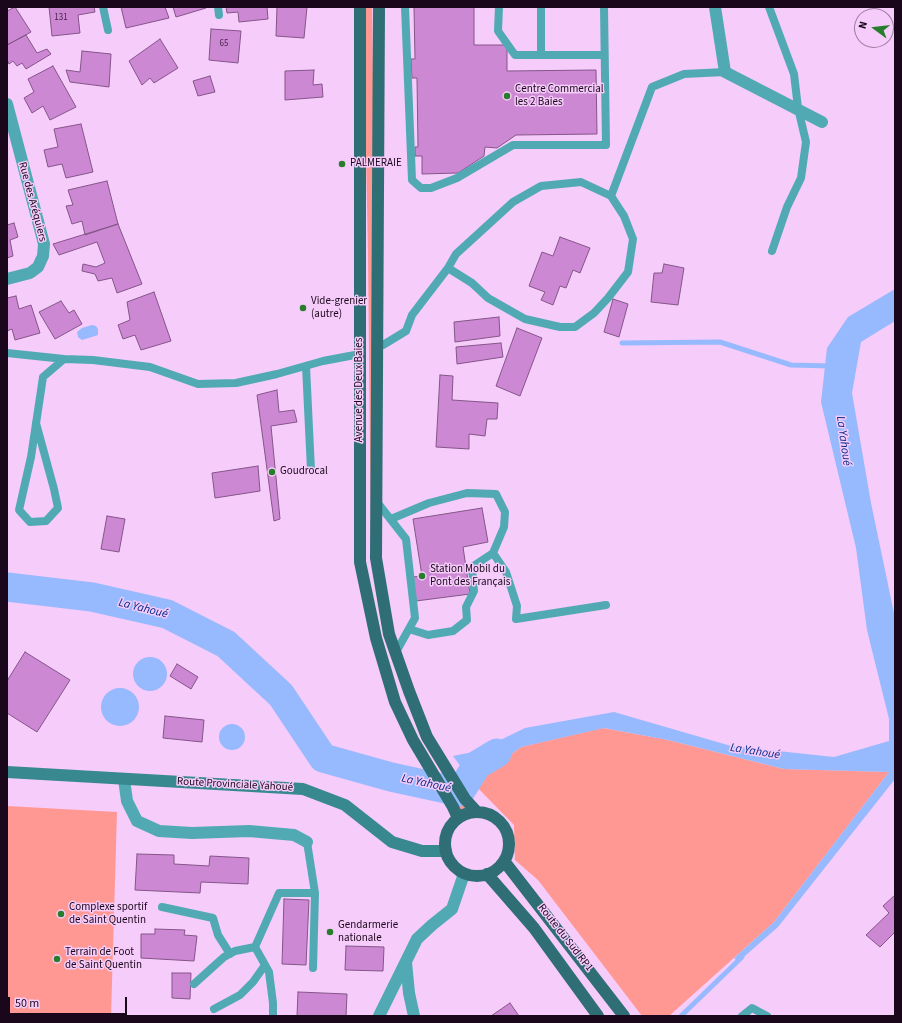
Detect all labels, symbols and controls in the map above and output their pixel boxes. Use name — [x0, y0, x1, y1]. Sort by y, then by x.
north arrow — [854, 8, 894, 48]
house number: 131 — [54, 13, 68, 23]
text: N — [855, 20, 871, 31]
house number: 65 — [220, 39, 228, 49]
place label: Centre Commercial les 2 Baies — [515, 83, 604, 109]
marker: Centre Commercial les 2 Baies — [502, 91, 512, 101]
place label: PALMERAIE — [350, 157, 402, 171]
marker: PALMERAIE — [337, 159, 347, 169]
street label: Rue des Aréquiers — [15, 161, 49, 243]
place label: Vide-grenier (autre) — [311, 295, 367, 321]
marker: Vide-grenier (autre) — [298, 303, 308, 313]
street label: Avenue des Deux Baies — [353, 338, 367, 442]
water label: La Yahoué — [832, 415, 854, 467]
place label: Goudrocal — [280, 465, 328, 479]
marker: Goudrocal — [267, 467, 277, 477]
place label: Station Mobil du Pont des Français — [430, 563, 510, 589]
marker: Station Mobil du Pont des Français — [417, 571, 427, 581]
water label: La Yahoué — [117, 596, 169, 622]
water label: La Yahoué — [729, 741, 781, 763]
water label: La Yahoué — [400, 772, 452, 796]
street label: Route Provinciale Yahoué — [177, 775, 293, 795]
place label: Complexe sportif de Saint Quentin — [69, 901, 147, 927]
street label: Route du Sud RP1 — [535, 902, 595, 974]
marker: Complexe sportif de Saint Quentin — [56, 909, 66, 919]
place label: Gendarmerie nationale — [338, 919, 398, 945]
marker: Gendarmerie nationale — [325, 927, 335, 937]
place label: Terrain de Foot de Saint Quentin — [65, 946, 142, 972]
marker: Terrain de Foot de Saint Quentin — [52, 954, 62, 964]
scale bar — [10, 989, 129, 1015]
text: 50 m — [15, 995, 39, 1012]

